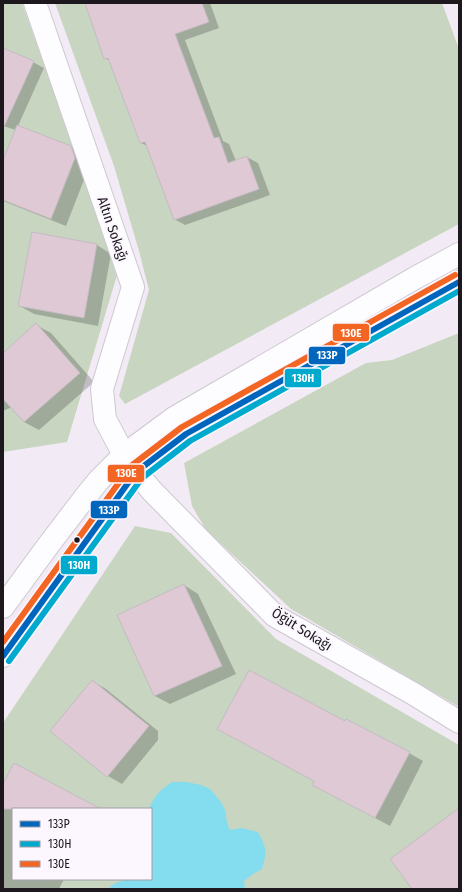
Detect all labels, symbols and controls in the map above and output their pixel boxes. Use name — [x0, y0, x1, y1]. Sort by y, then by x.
street label: Altın Sokağı — [94, 195, 132, 264]
line badge: 130E — [332, 323, 370, 342]
text: 130E — [340, 327, 362, 340]
line badge: 133P — [308, 346, 346, 365]
text: 133P — [316, 349, 338, 362]
line badge: 130H — [284, 368, 322, 388]
text: 130H — [292, 372, 315, 385]
line badge: 130E — [107, 464, 145, 483]
text: 130E — [115, 467, 137, 480]
line badge: 133P — [90, 500, 128, 519]
text: 133P — [98, 504, 120, 517]
unlabelled marker — [72, 535, 82, 545]
line badge: 130H — [60, 555, 98, 575]
text: 130H — [68, 559, 91, 572]
street label: Öğüt Sokağı — [268, 603, 336, 655]
legend — [12, 808, 152, 880]
text: 133P — [48, 817, 70, 831]
text: 130H — [48, 837, 72, 851]
text: 130E — [48, 857, 70, 871]

